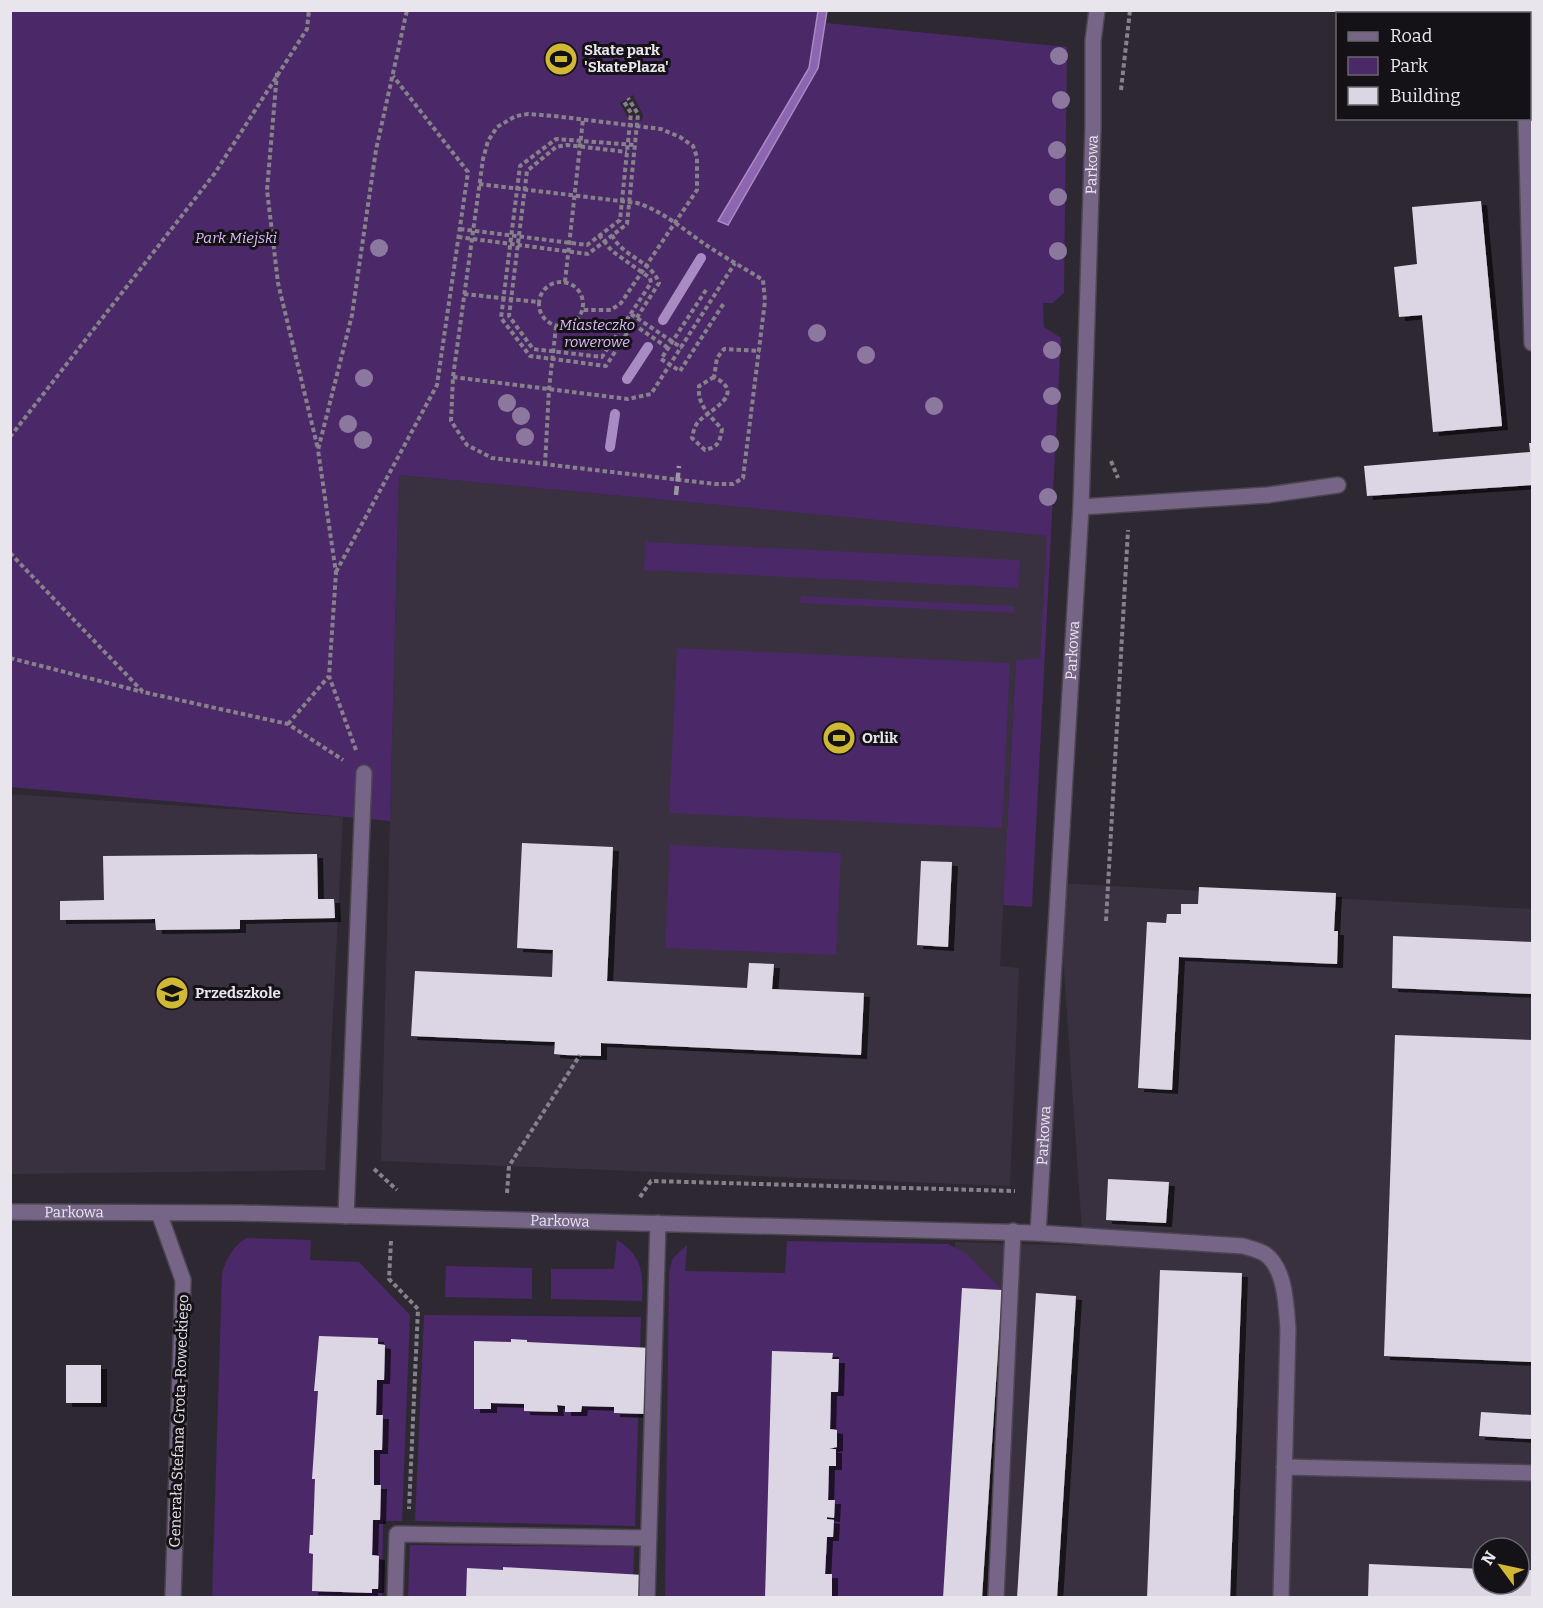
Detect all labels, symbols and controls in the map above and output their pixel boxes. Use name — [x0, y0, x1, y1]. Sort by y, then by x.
legend — [1336, 12, 1531, 120]
text: Road — [1390, 25, 1433, 47]
sports icon: Skate park 'SkatePlaza' — [543, 41, 579, 77]
place label: Skate park 'SkatePlaza' — [584, 41, 669, 76]
text: Park — [1390, 55, 1429, 77]
text: Building — [1390, 85, 1461, 107]
street label: Parkowa — [1082, 135, 1102, 195]
park label: Park Miejski — [195, 229, 277, 247]
park label: Miasteczko rowerowe — [559, 316, 635, 351]
street label: Parkowa — [1062, 620, 1083, 680]
sports icon: Orlik — [821, 720, 857, 756]
place label: Orlik — [862, 729, 898, 747]
school or university icon: Przedszkole — [154, 975, 190, 1011]
place label: Przedszkole — [195, 984, 281, 1002]
street label: Parkowa — [1033, 1105, 1055, 1166]
street label: Parkowa — [44, 1203, 104, 1221]
street label: Parkowa — [530, 1211, 590, 1231]
street label: Generała Stefana Grota-Roweckiego — [166, 1294, 192, 1548]
north arrow — [1471, 1536, 1531, 1596]
text: N — [1478, 1548, 1500, 1568]

